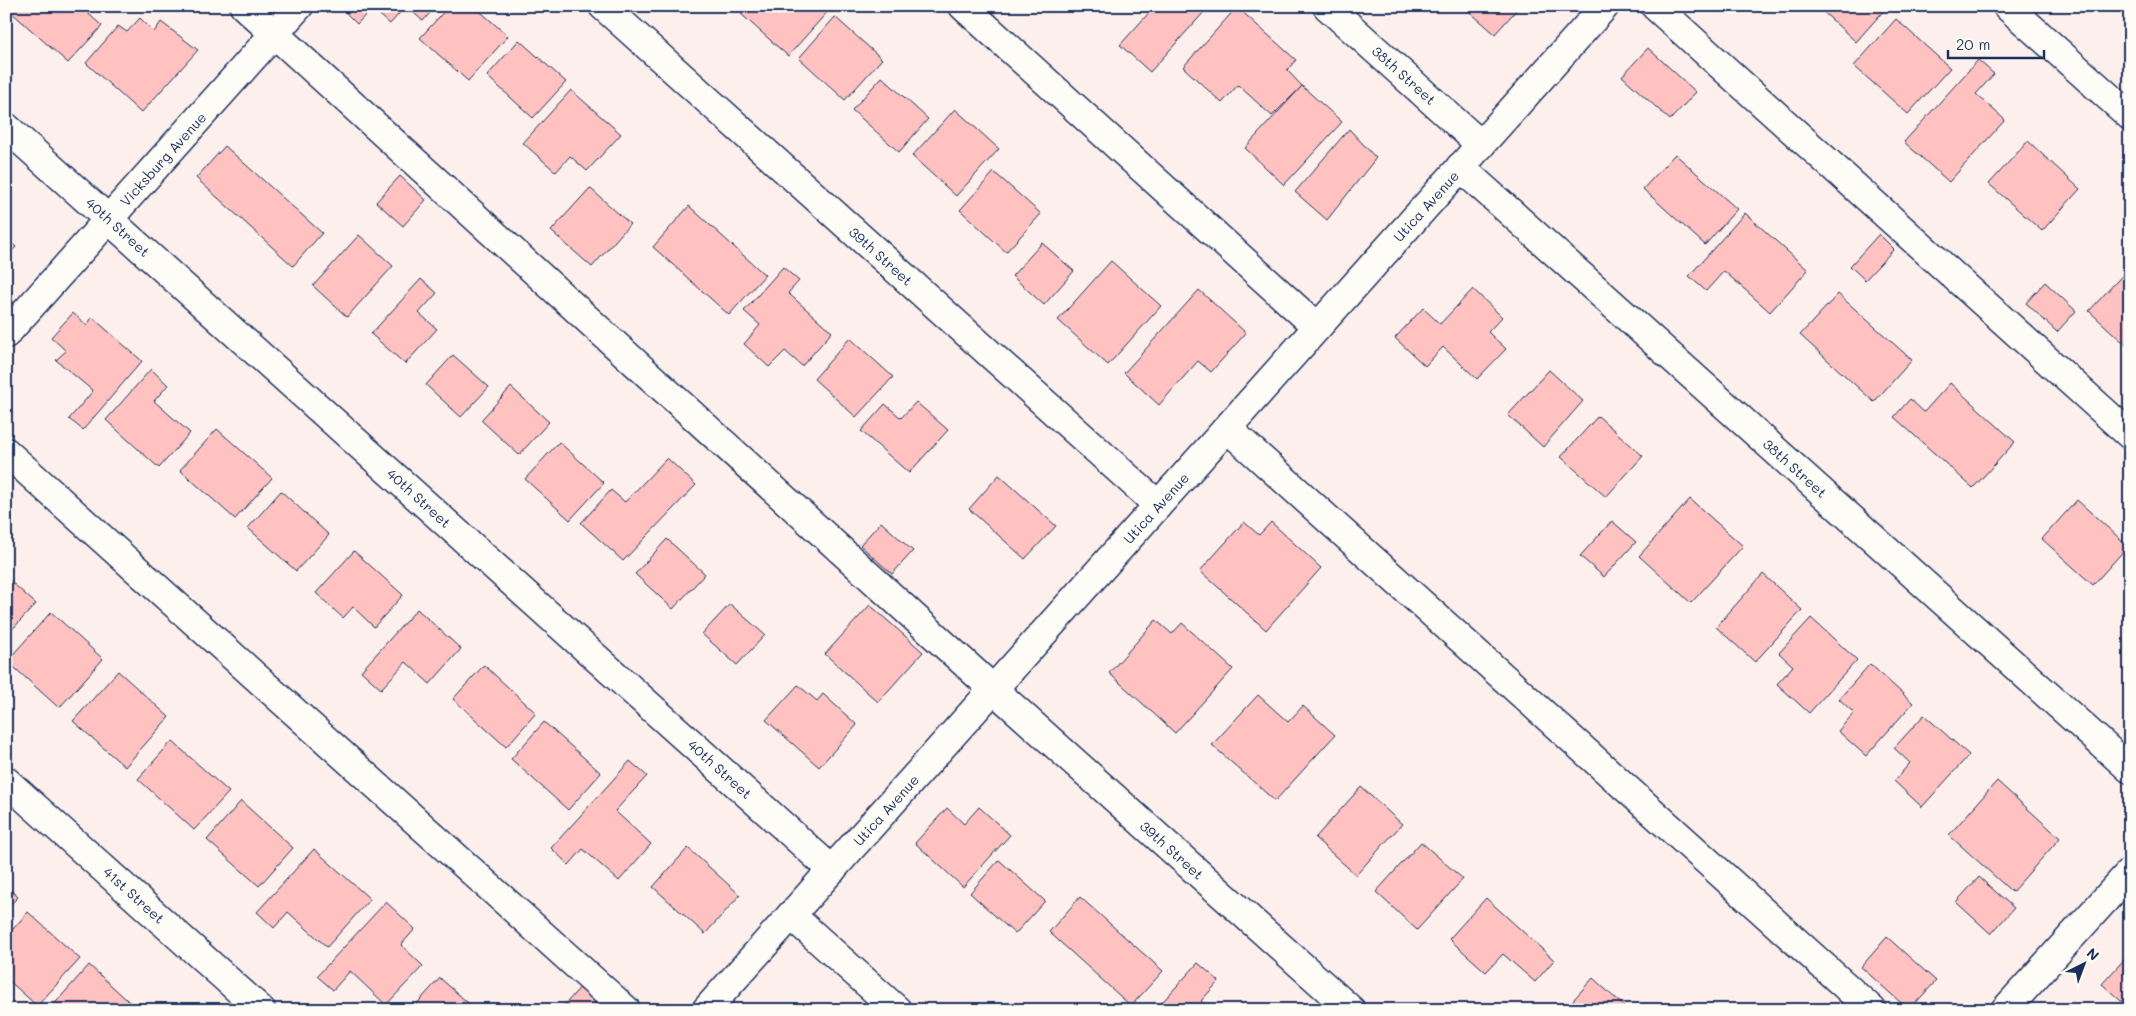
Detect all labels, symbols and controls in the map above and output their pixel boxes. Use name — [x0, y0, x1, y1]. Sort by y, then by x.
scale bar — [1948, 28, 2045, 60]
text: 20 m — [1956, 34, 1990, 54]
street label: 38th Street — [1368, 41, 1440, 109]
street label: Vicksburg Avenue — [116, 108, 210, 210]
street label: Utica Avenue — [1389, 166, 1463, 246]
street label: 40th Street — [82, 193, 154, 261]
street label: 39th Street — [845, 222, 917, 290]
street label: 38th Street — [1759, 434, 1831, 502]
street label: 40th Street — [383, 464, 455, 532]
street label: Utica Avenue — [1119, 468, 1193, 548]
street label: 40th Street — [684, 735, 756, 803]
street label: Utica Avenue — [849, 770, 923, 850]
street label: 39th Street — [1136, 816, 1208, 884]
street label: 41st Street — [99, 862, 169, 928]
north arrow — [2058, 938, 2108, 988]
text: N — [2083, 943, 2103, 965]

